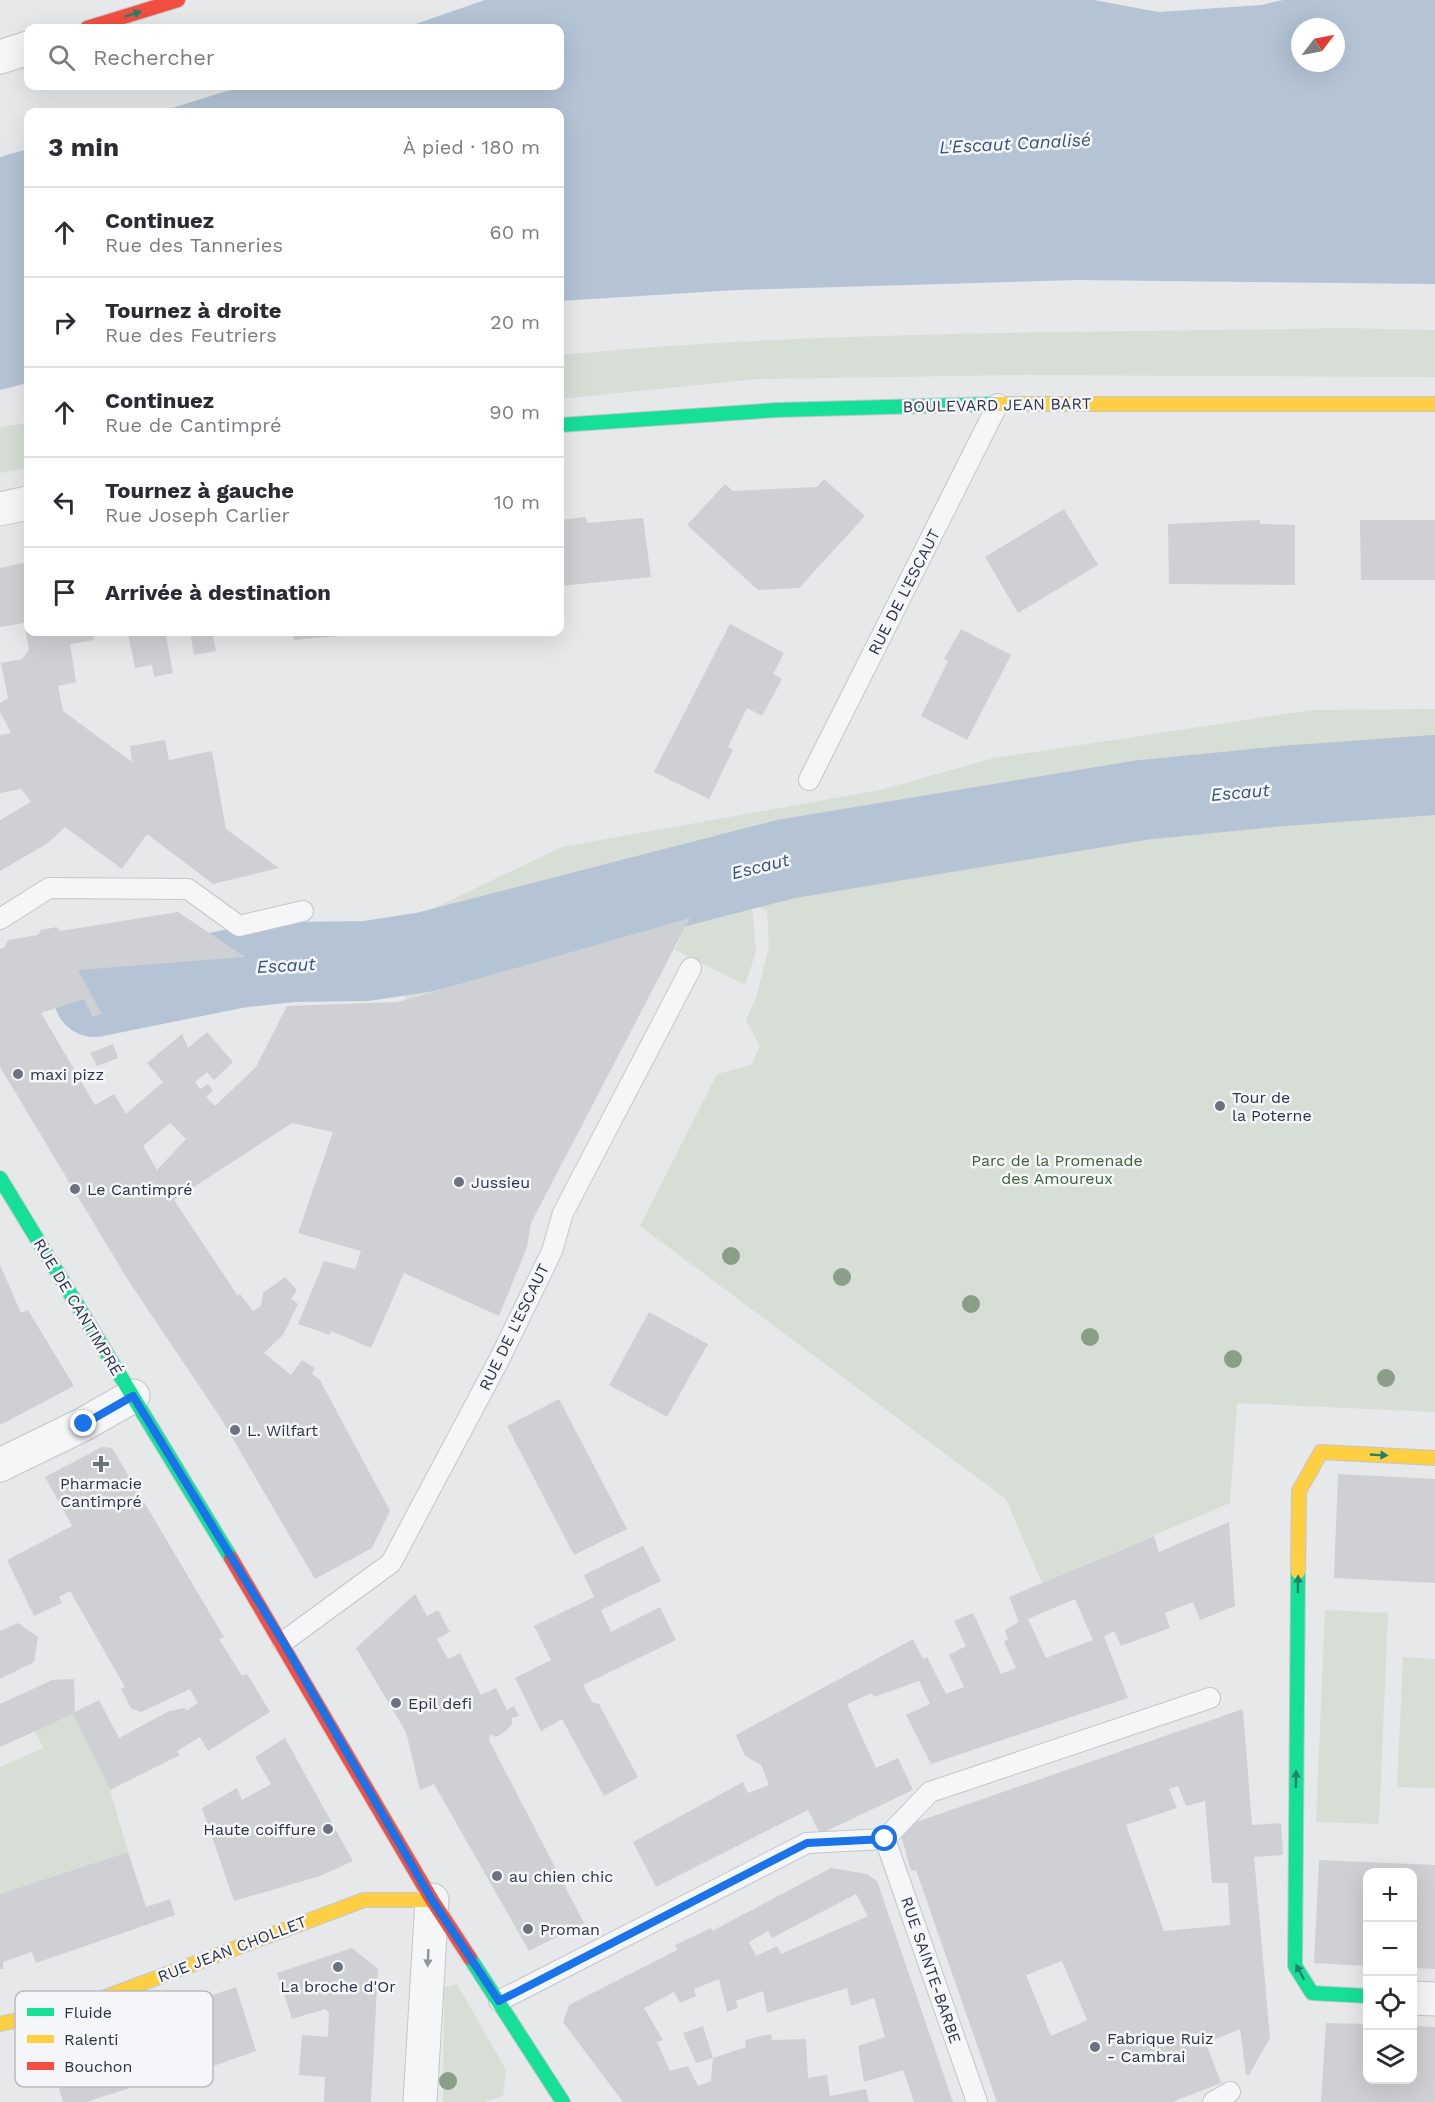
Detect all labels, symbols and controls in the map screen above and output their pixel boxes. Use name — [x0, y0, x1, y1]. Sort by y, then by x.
one-way arrow — [124, 9, 142, 18]
north arrow — [1291, 18, 1345, 72]
search box — [24, 24, 564, 90]
icon: search — [45, 41, 78, 74]
text: Rechercher — [93, 45, 215, 70]
water label: L'Escaut Canalisé — [939, 129, 1091, 157]
text: 3 min — [48, 132, 119, 162]
text: À pied · 180 m — [403, 135, 540, 159]
text: Continuez — [105, 208, 214, 233]
icon: ahead — [48, 216, 81, 249]
text: 60 m — [490, 220, 540, 244]
text: Rue des Tanneries — [105, 233, 283, 257]
text: Tournez à droite — [105, 298, 282, 323]
icon: right — [48, 306, 81, 339]
text: 20 m — [490, 310, 540, 334]
text: Rue des Feutriers — [105, 323, 277, 347]
text: Continuez — [105, 388, 214, 413]
street label: BOULEVARD JEAN BART — [903, 394, 1092, 416]
icon: ahead — [48, 396, 81, 429]
text: 90 m — [489, 400, 540, 424]
text: Rue de Cantimpré — [105, 413, 282, 437]
text: Tournez à gauche — [105, 478, 294, 503]
icon: left — [48, 486, 81, 519]
text: 10 m — [494, 490, 540, 514]
text: Rue Joseph Carlier — [105, 503, 290, 527]
street label: RUE DE L'ESCAUT — [864, 526, 944, 658]
icon: arrive — [48, 576, 81, 609]
text: Arrivée à destination — [105, 580, 331, 605]
water label: Escaut — [1210, 779, 1271, 805]
water label: Escaut — [729, 848, 792, 883]
water label: Escaut — [256, 953, 317, 977]
place label: maxi pizz — [30, 1065, 104, 1084]
marker: maxi pizz — [11, 1067, 25, 1081]
place label: Tour de la Poterne — [1232, 1088, 1312, 1125]
marker: Tour de la Poterne — [1213, 1099, 1227, 1113]
park label: Parc de la Promenade des Amoureux — [971, 1151, 1143, 1188]
place label: Jussieu — [471, 1173, 530, 1192]
marker: Jussieu — [452, 1175, 466, 1189]
place label: Le Cantimpré — [87, 1180, 193, 1199]
marker: Le Cantimpré — [68, 1182, 82, 1196]
street label: RUE DE CANTIMPRÉ — [29, 1235, 127, 1379]
street label: RUE DE L'ESCAUT — [475, 1260, 553, 1394]
route end — [70, 1410, 96, 1436]
place label: L. Wilfart — [247, 1421, 318, 1440]
marker: L. Wilfart — [228, 1423, 242, 1437]
one-way arrow — [1369, 1451, 1388, 1460]
marker: Pharmacie Cantimpré — [94, 1457, 108, 1471]
place label: Pharmacie Cantimpré — [60, 1474, 142, 1511]
one-way arrow — [1293, 1574, 1303, 1593]
place label: Epil defi — [408, 1694, 472, 1713]
marker: Epil defi — [389, 1696, 403, 1710]
one-way arrow — [1291, 1769, 1301, 1788]
place label: Haute coiffure — [203, 1820, 316, 1839]
marker: Haute coiffure — [321, 1822, 335, 1836]
route start — [871, 1825, 897, 1851]
place label: au chien chic — [509, 1867, 613, 1886]
map controls — [1363, 1868, 1417, 2084]
button: + — [1363, 1868, 1417, 1922]
marker: au chien chic — [490, 1869, 504, 1883]
street label: RUE SAINTE-BARBE — [897, 1894, 965, 2046]
street label: RUE JEAN CHOLLET — [155, 1912, 309, 1986]
place label: Proman — [540, 1920, 600, 1939]
marker: Proman — [521, 1922, 535, 1936]
button: − — [1363, 1922, 1417, 1976]
one-way arrow — [424, 1949, 433, 1968]
marker: La broche d'Or — [331, 1960, 345, 1974]
one-way arrow — [1295, 1963, 1305, 1980]
button: locate — [1363, 1976, 1417, 2030]
place label: La broche d'Or — [280, 1977, 396, 1996]
legend — [15, 1991, 213, 2087]
text: Fluide — [64, 2003, 112, 2022]
place label: Fabrique Ruiz - Cambrai — [1107, 2029, 1214, 2066]
text: Ralenti — [64, 2030, 119, 2049]
button: layers — [1363, 2030, 1417, 2084]
marker: Fabrique Ruiz - Cambrai — [1088, 2040, 1102, 2054]
text: Bouchon — [64, 2057, 132, 2076]

